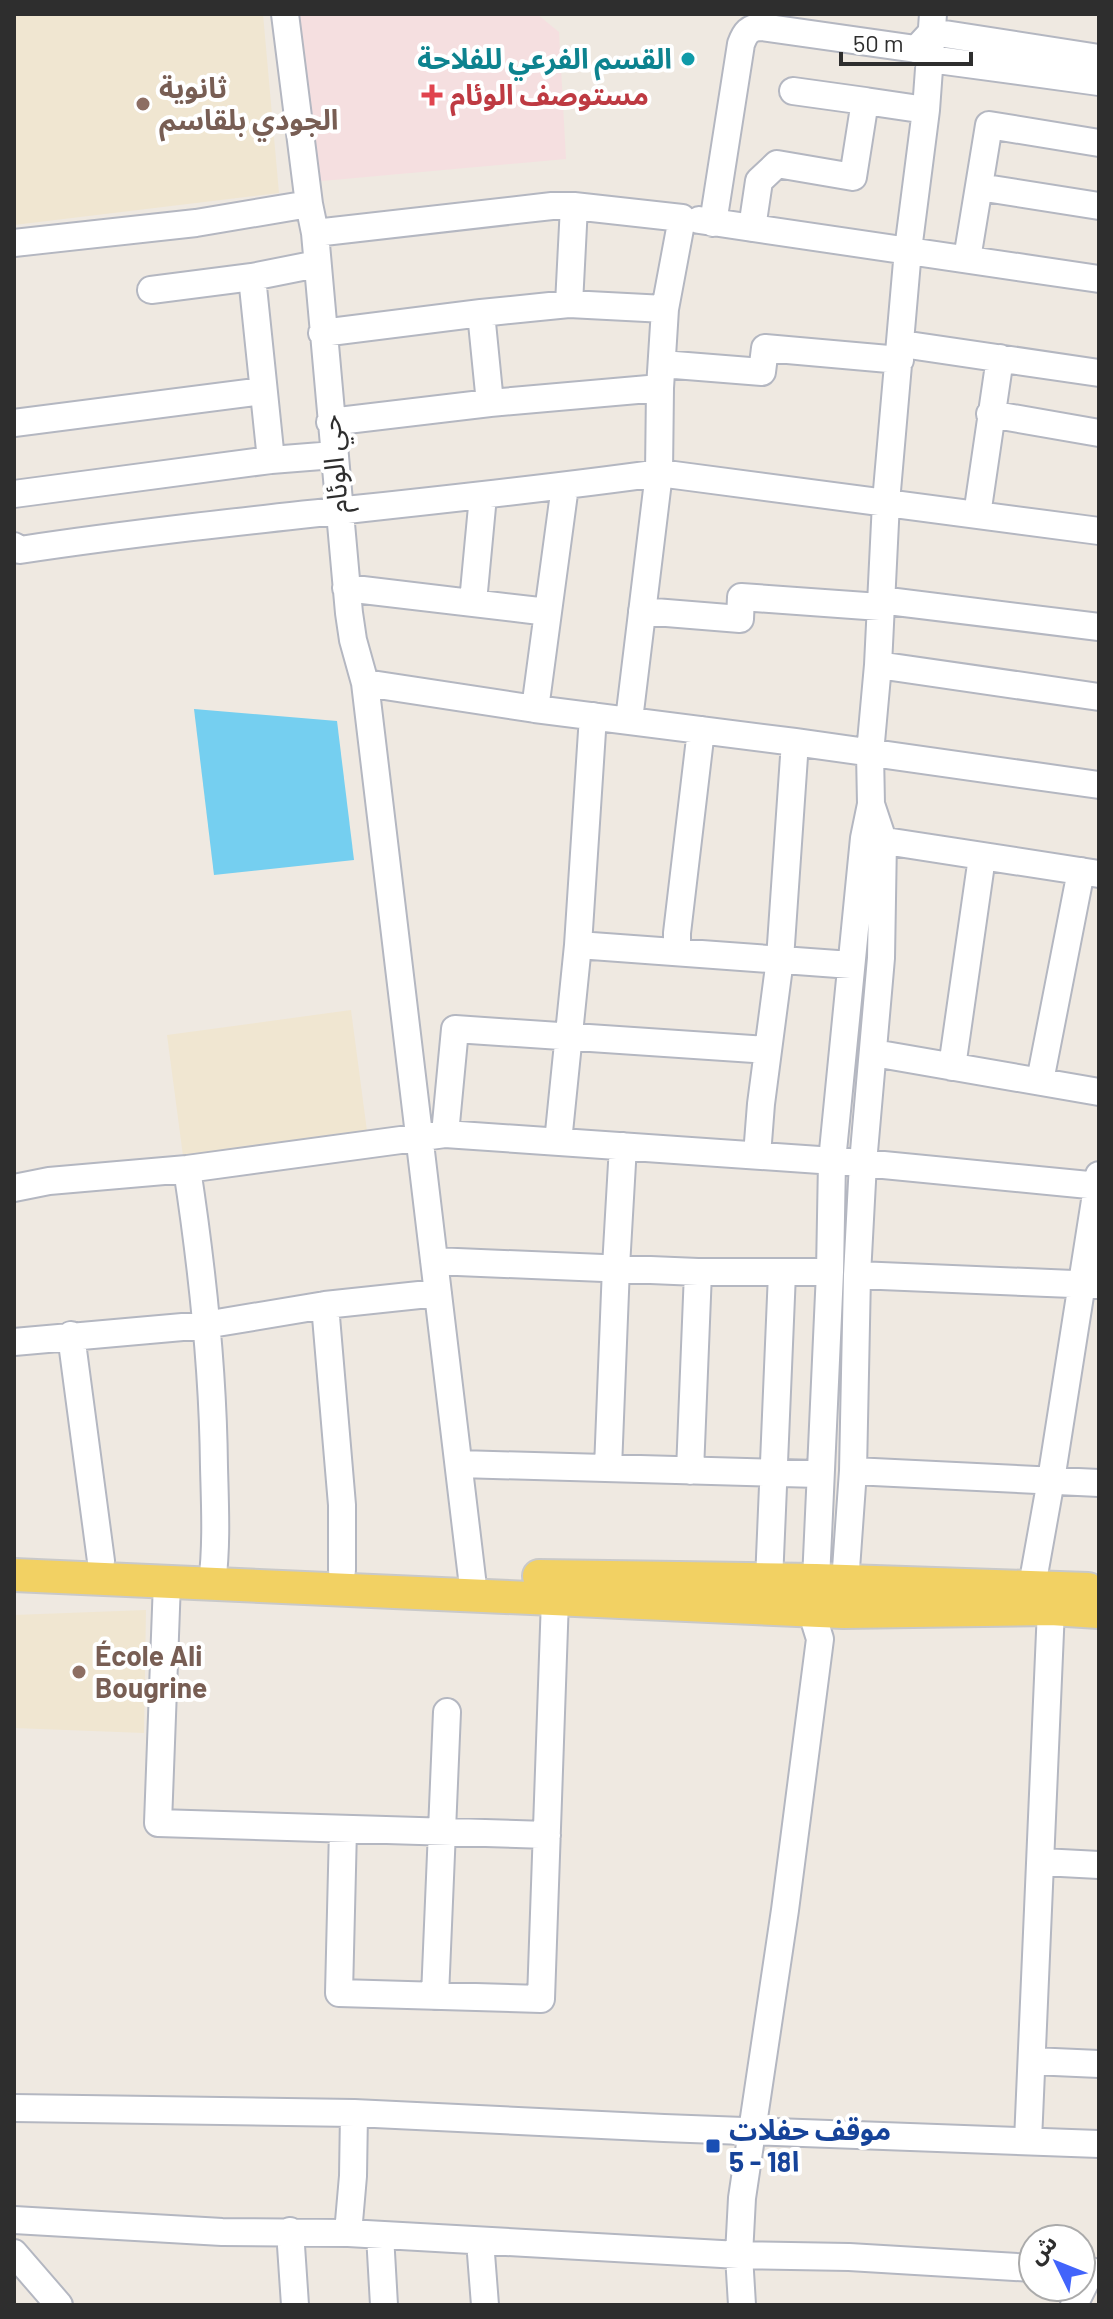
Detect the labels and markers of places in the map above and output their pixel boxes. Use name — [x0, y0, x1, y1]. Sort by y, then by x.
place label: القسم الفرعي للفلاحة — [417, 41, 672, 81]
marker: القسم الفرعي للفلاحة — [679, 50, 697, 68]
place label: ثانوية الجودي بلقاسم — [159, 70, 338, 142]
place label: مستوصف الوئام — [450, 77, 649, 117]
marker: مستوصف الوئام — [421, 84, 443, 106]
marker: ثانوية الجودي بلقاسم — [134, 95, 152, 113]
place label: École Ali Bougrine — [95, 1638, 207, 1704]
marker: École Ali Bougrine — [70, 1663, 88, 1681]
place label: موقف حفلات 5 - 18ا — [729, 2112, 891, 2178]
marker: موقف حفلات 5 - 18ا — [704, 2137, 722, 2155]

